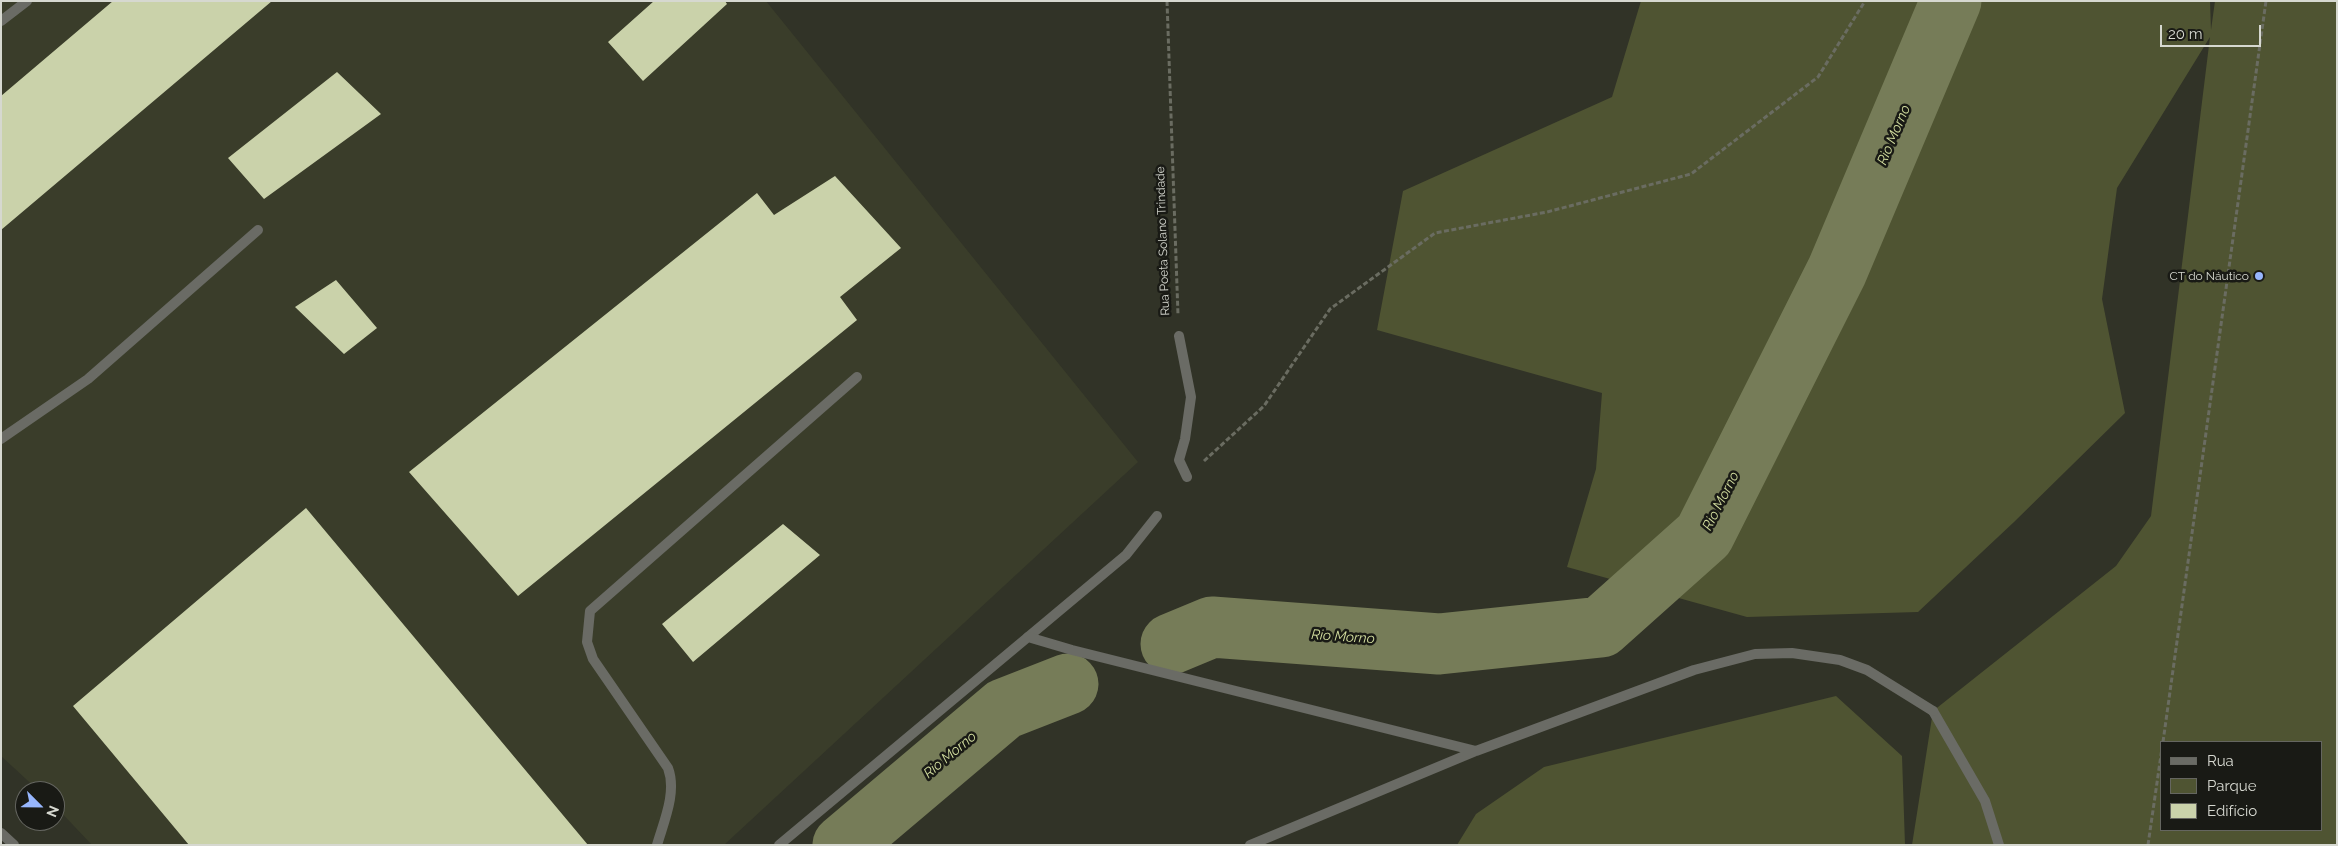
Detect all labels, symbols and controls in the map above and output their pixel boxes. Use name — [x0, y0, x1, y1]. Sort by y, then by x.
scale bar — [2163, 15, 2264, 47]
text: 20 m — [2168, 25, 2203, 43]
water label: Rio Morno — [1874, 102, 1914, 168]
street label: Rua Poeta Solano Trindade — [1153, 166, 1173, 316]
place label: CT do Náutico — [2170, 269, 2249, 283]
marker: CT do Náutico — [2253, 270, 2265, 282]
water label: Rio Morno — [1699, 469, 1743, 533]
water label: Rio Morno — [1311, 626, 1375, 648]
water label: Rio Morno — [920, 728, 980, 782]
legend — [2160, 741, 2323, 831]
text: Rua — [2207, 752, 2234, 770]
text: Parque — [2207, 777, 2256, 795]
north arrow — [15, 781, 65, 831]
text: Edifício — [2207, 802, 2257, 820]
text: N — [43, 803, 62, 820]

